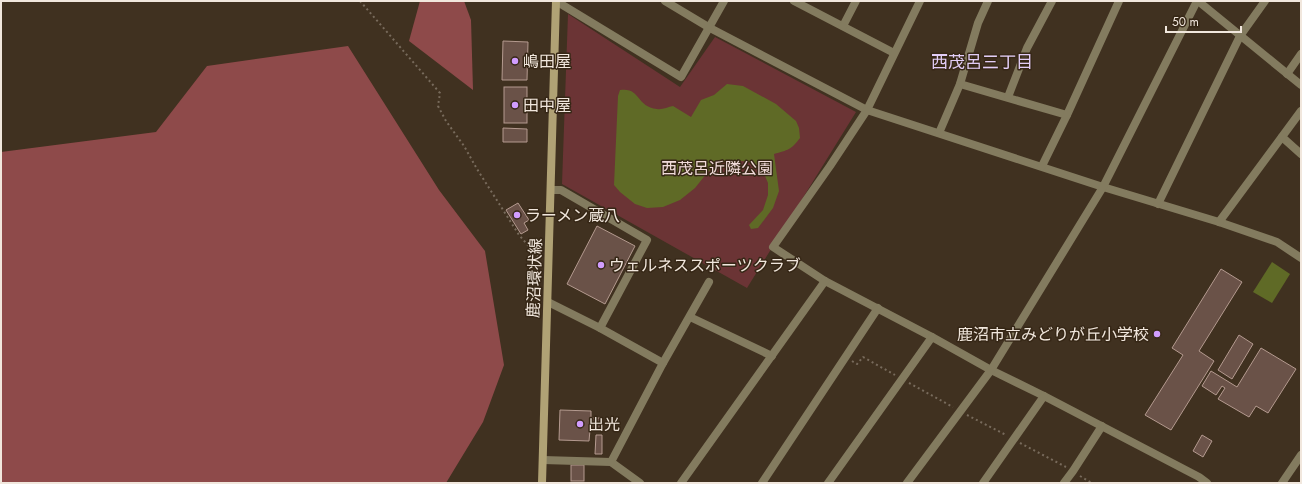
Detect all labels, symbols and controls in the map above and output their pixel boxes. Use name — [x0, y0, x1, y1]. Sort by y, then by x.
scale bar — [1166, 8, 1241, 34]
text: 50 m — [1172, 13, 1199, 31]
place label: 嶋田屋 — [523, 50, 571, 73]
district label: 西茂呂三丁目 — [931, 50, 1033, 74]
marker: 嶋田屋 — [510, 56, 520, 66]
place label: 田中屋 — [523, 94, 571, 117]
marker: 田中屋 — [510, 100, 520, 110]
park label: 西茂呂近隣公園 — [661, 157, 773, 180]
place label: ラーメン蔵八 — [525, 204, 620, 227]
marker: ラーメン蔵八 — [512, 210, 522, 220]
street label: 鹿沼環状線 — [522, 238, 547, 318]
place label: ウェルネススポーツクラブ — [609, 254, 801, 277]
marker: ウェルネススポーツクラブ — [596, 260, 606, 270]
place label: 鹿沼市立みどりが丘小学校 — [957, 323, 1149, 346]
marker: 鹿沼市立みどりが丘小学校 — [1152, 329, 1162, 339]
place label: 出光 — [588, 413, 620, 436]
marker: 出光 — [575, 419, 585, 429]

